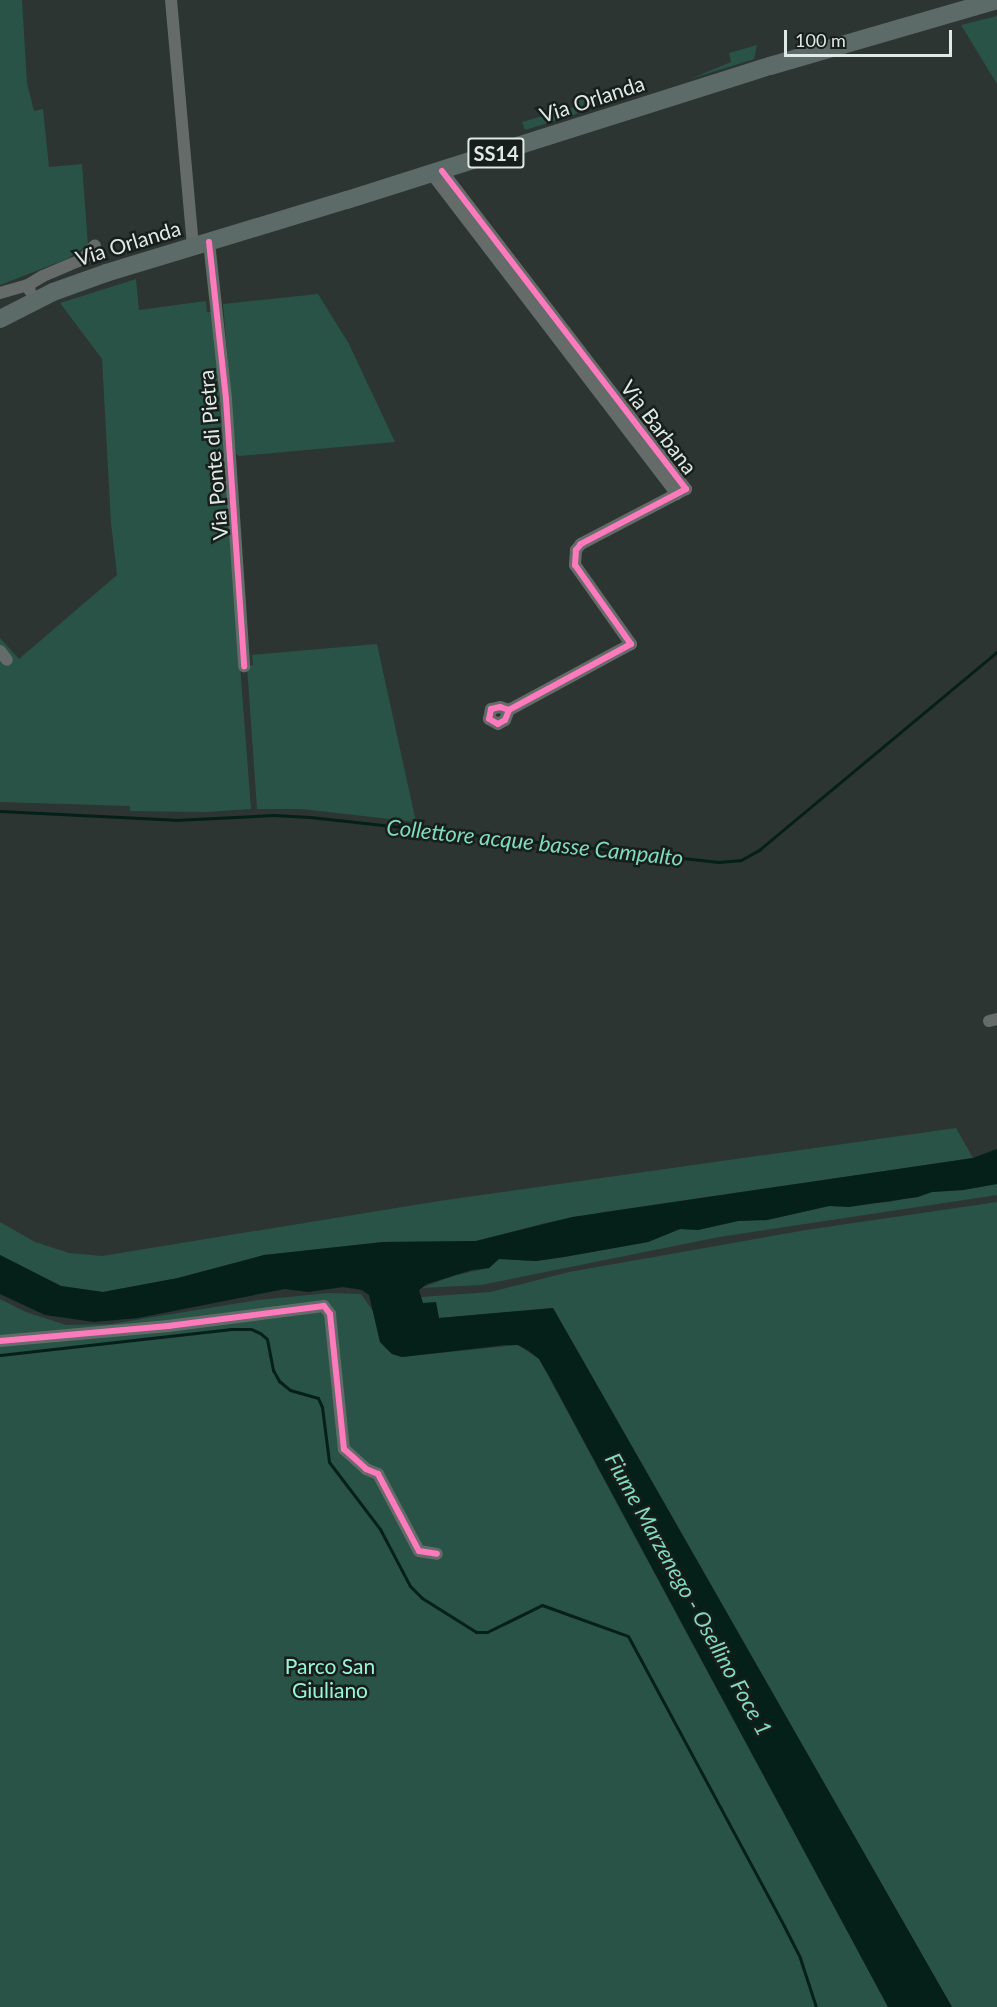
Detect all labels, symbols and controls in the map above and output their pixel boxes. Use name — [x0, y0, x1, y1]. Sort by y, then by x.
scale bar — [787, 18, 955, 56]
text: 100 m — [795, 29, 846, 51]
street label: Via Orlanda — [536, 70, 648, 128]
road number: SS14 — [466, 136, 526, 170]
street label: Via Orlanda — [72, 215, 184, 271]
street label: Via Ponte di Pietra — [193, 369, 233, 541]
street label: Via Barbana — [616, 375, 702, 479]
water label: Collettore acque basse Campalto — [385, 813, 685, 871]
water label: Fiume Marzenego - Osellino Foce 1 — [600, 1448, 778, 1740]
park label: Parco San Giuliano — [285, 1653, 375, 1703]

